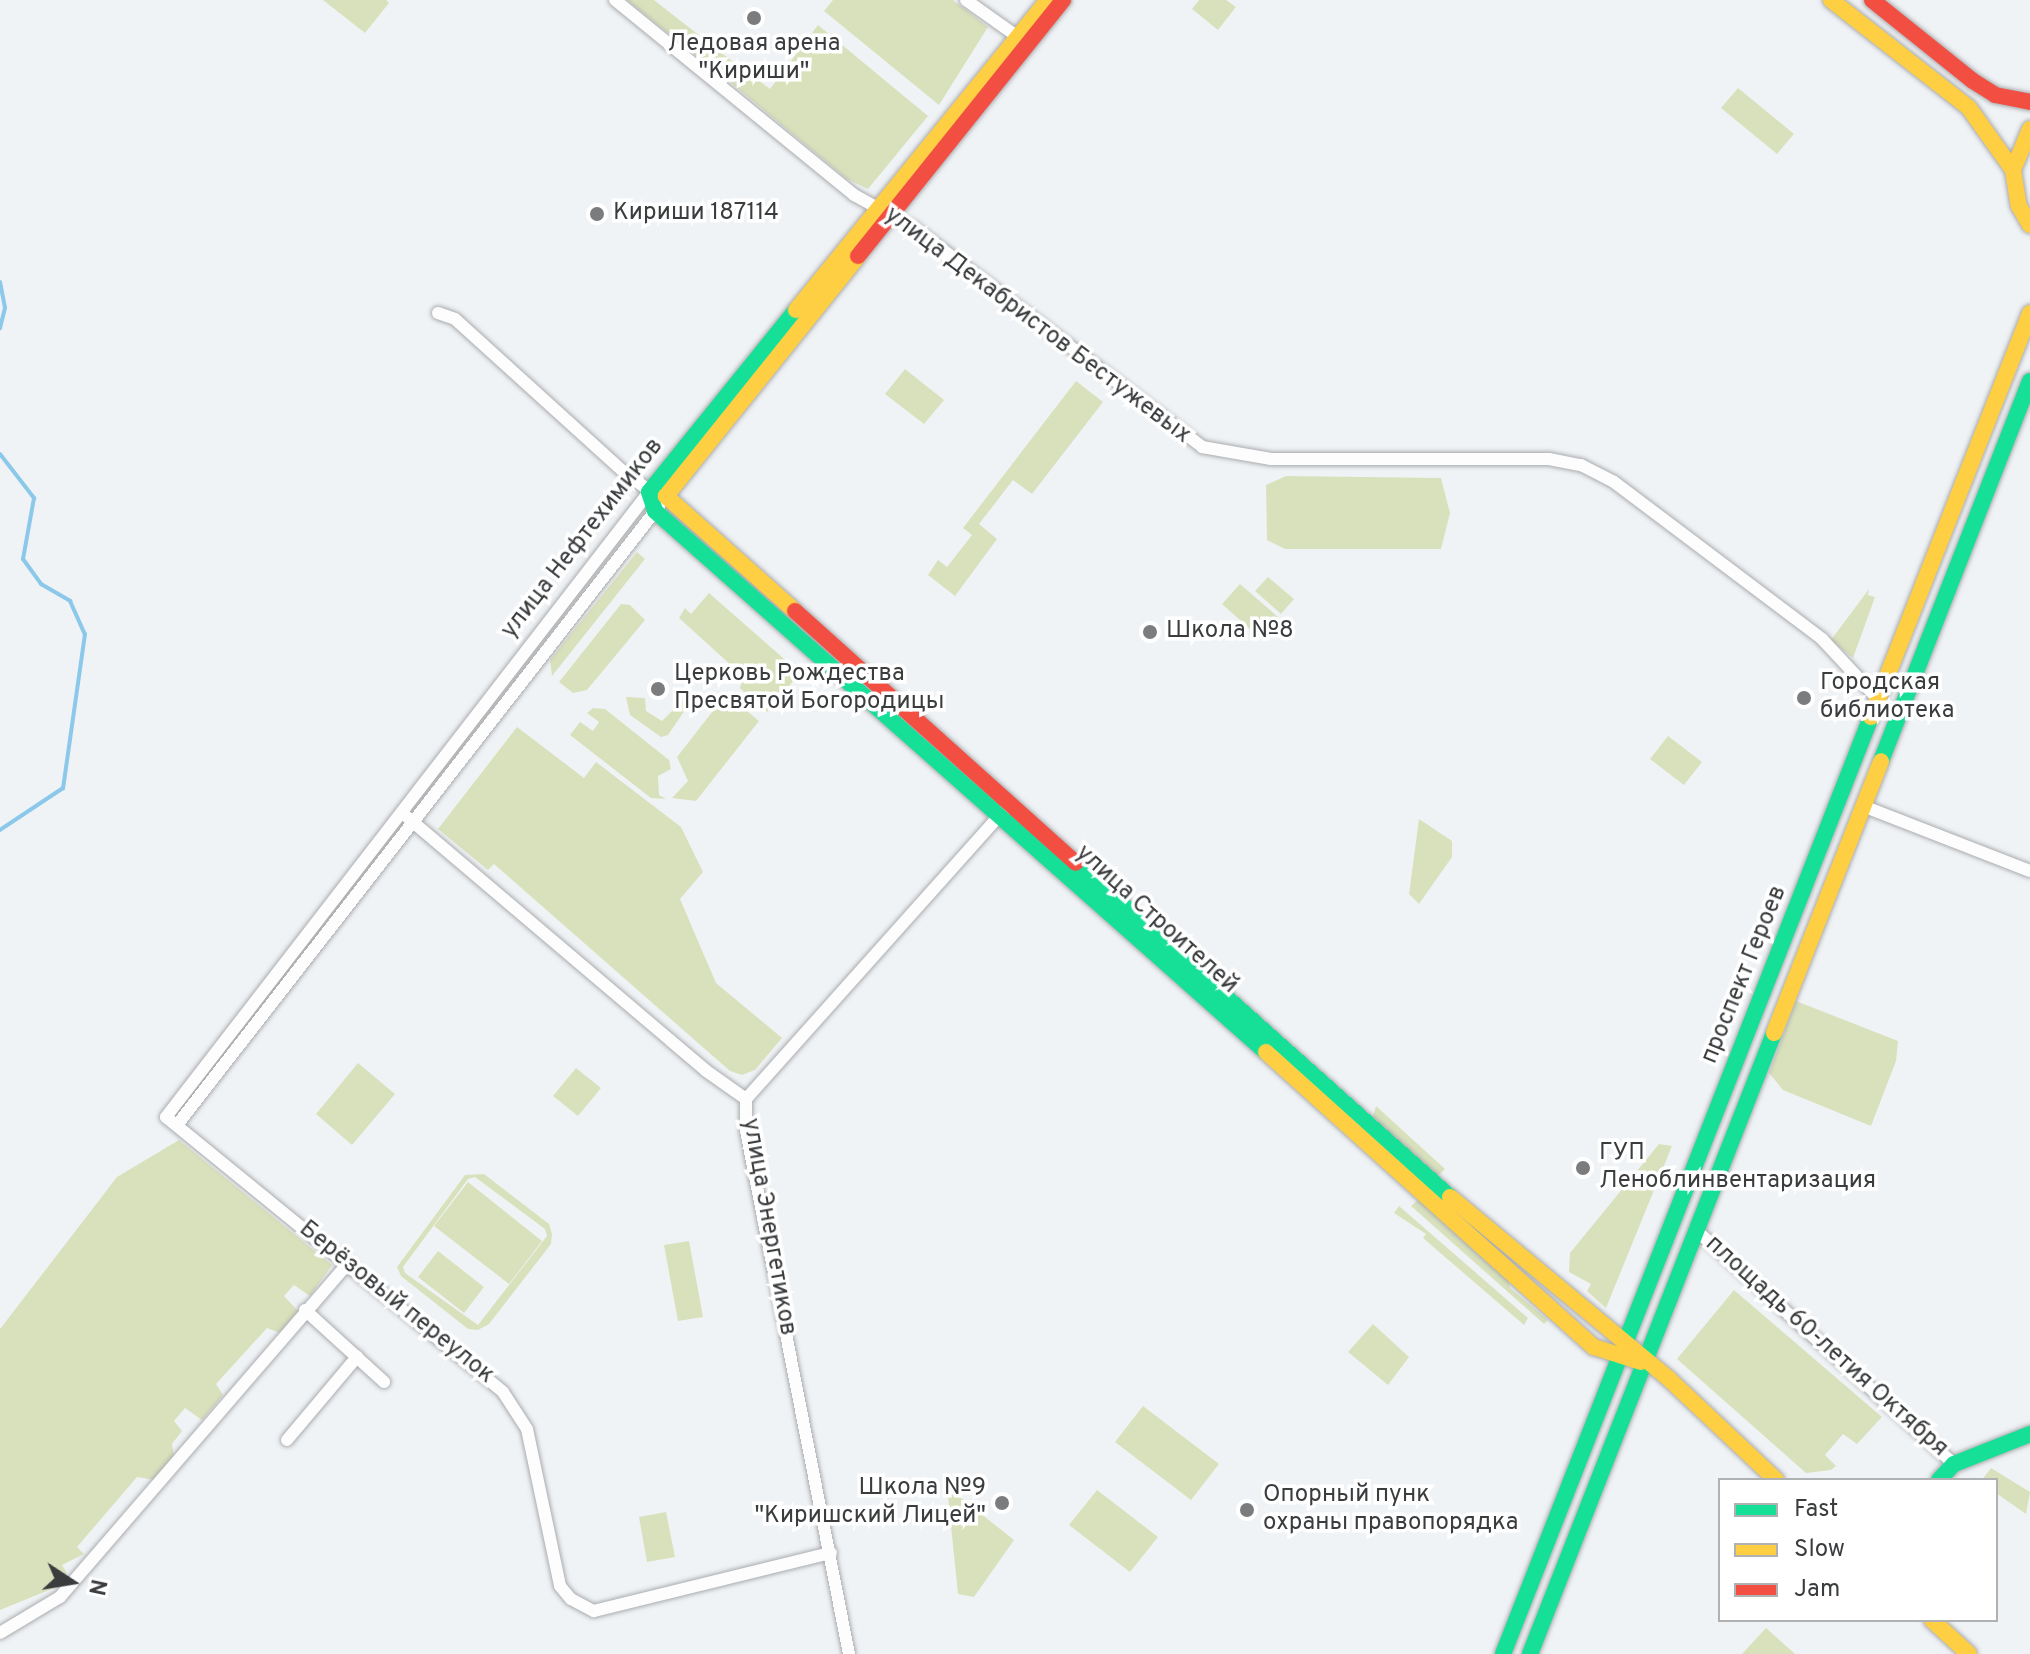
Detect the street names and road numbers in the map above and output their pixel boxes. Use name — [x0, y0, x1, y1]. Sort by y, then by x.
street label: улица Декабристов Бестужевых — [878, 201, 1196, 451]
street label: улица Нефтехимиков — [496, 433, 670, 645]
street label: улица Строителей — [1069, 840, 1243, 1000]
street label: проспект Героев — [1696, 882, 1794, 1068]
street label: улица Энергетиков — [735, 1116, 801, 1338]
street label: Берёзовый переулок — [293, 1215, 499, 1391]
street label: площадь 60-летия Октября — [1699, 1230, 1953, 1464]

